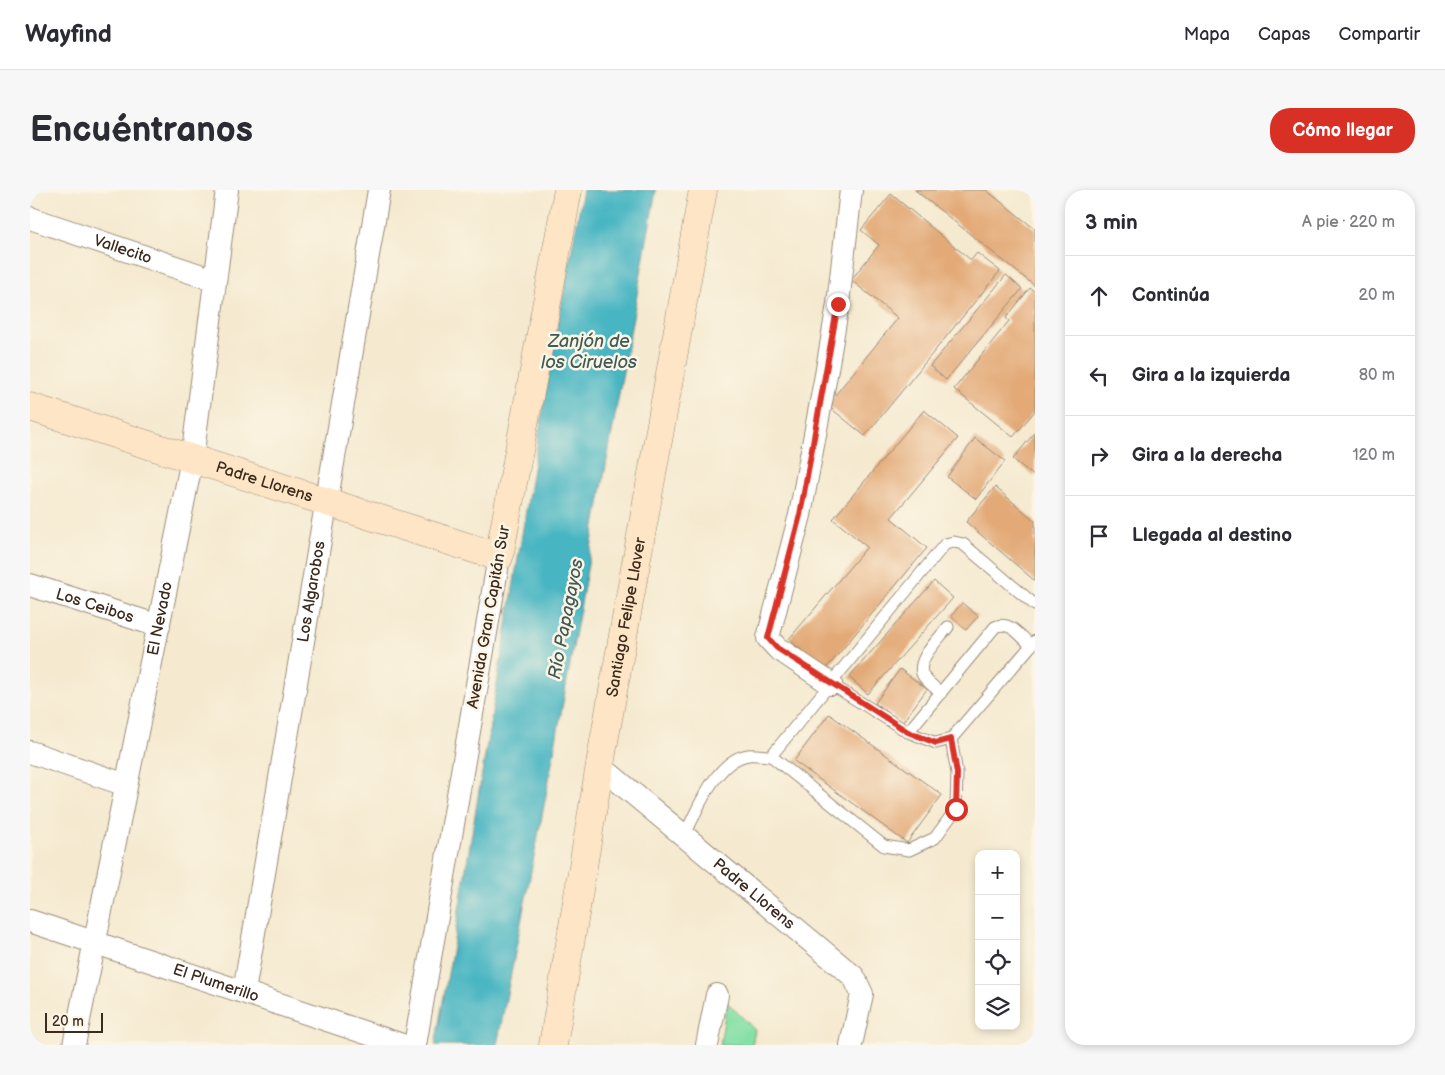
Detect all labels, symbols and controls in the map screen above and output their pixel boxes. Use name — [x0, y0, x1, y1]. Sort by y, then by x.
text: Wayfind — [25, 20, 112, 49]
text: Mapa — [1184, 24, 1230, 45]
text: Capas — [1258, 24, 1311, 45]
text: Compartir — [1339, 24, 1420, 45]
button: Cómo llegar — [1270, 108, 1415, 153]
text: Encuéntranos — [30, 109, 253, 152]
text: 3 min — [1085, 210, 1138, 235]
text: A pie · 220 m — [1302, 213, 1395, 232]
street label: Vallecito — [91, 231, 154, 268]
icon: ahead — [1085, 282, 1113, 310]
text: Continúa — [1132, 284, 1210, 307]
text: 20 m — [1359, 286, 1395, 305]
route end — [827, 293, 850, 316]
water label: Zanjón de los Ciruelos — [541, 331, 637, 373]
icon: left — [1085, 362, 1113, 390]
text: Gira a la izquierda — [1132, 364, 1290, 387]
text: 80 m — [1359, 366, 1395, 385]
icon: right — [1085, 442, 1113, 470]
text: Gira a la derecha — [1132, 444, 1282, 467]
text: 120 m — [1352, 446, 1395, 465]
street label: Padre Llorens — [213, 458, 315, 506]
icon: arrive — [1085, 522, 1113, 550]
street label: Avenida Gran Capitán Sur — [464, 524, 515, 710]
text: Llegada al destino — [1132, 524, 1292, 547]
street label: Santiago Felipe Llaver — [603, 536, 650, 699]
street label: Los Algarobos — [294, 540, 329, 644]
water label: Río Papagayos — [544, 557, 588, 681]
street label: El Nevado — [143, 580, 177, 657]
street label: Los Ceibos — [53, 584, 136, 627]
route start — [945, 798, 968, 821]
map controls — [975, 850, 1020, 1030]
button: + — [975, 850, 1020, 895]
street label: Padre Llorens — [709, 854, 799, 933]
button: − — [975, 895, 1020, 940]
button: locate — [975, 940, 1020, 985]
street label: El Plumerillo — [171, 960, 261, 1006]
button: layers — [975, 985, 1020, 1030]
scale bar — [45, 1010, 102, 1033]
text: 20 m — [52, 1013, 84, 1030]

